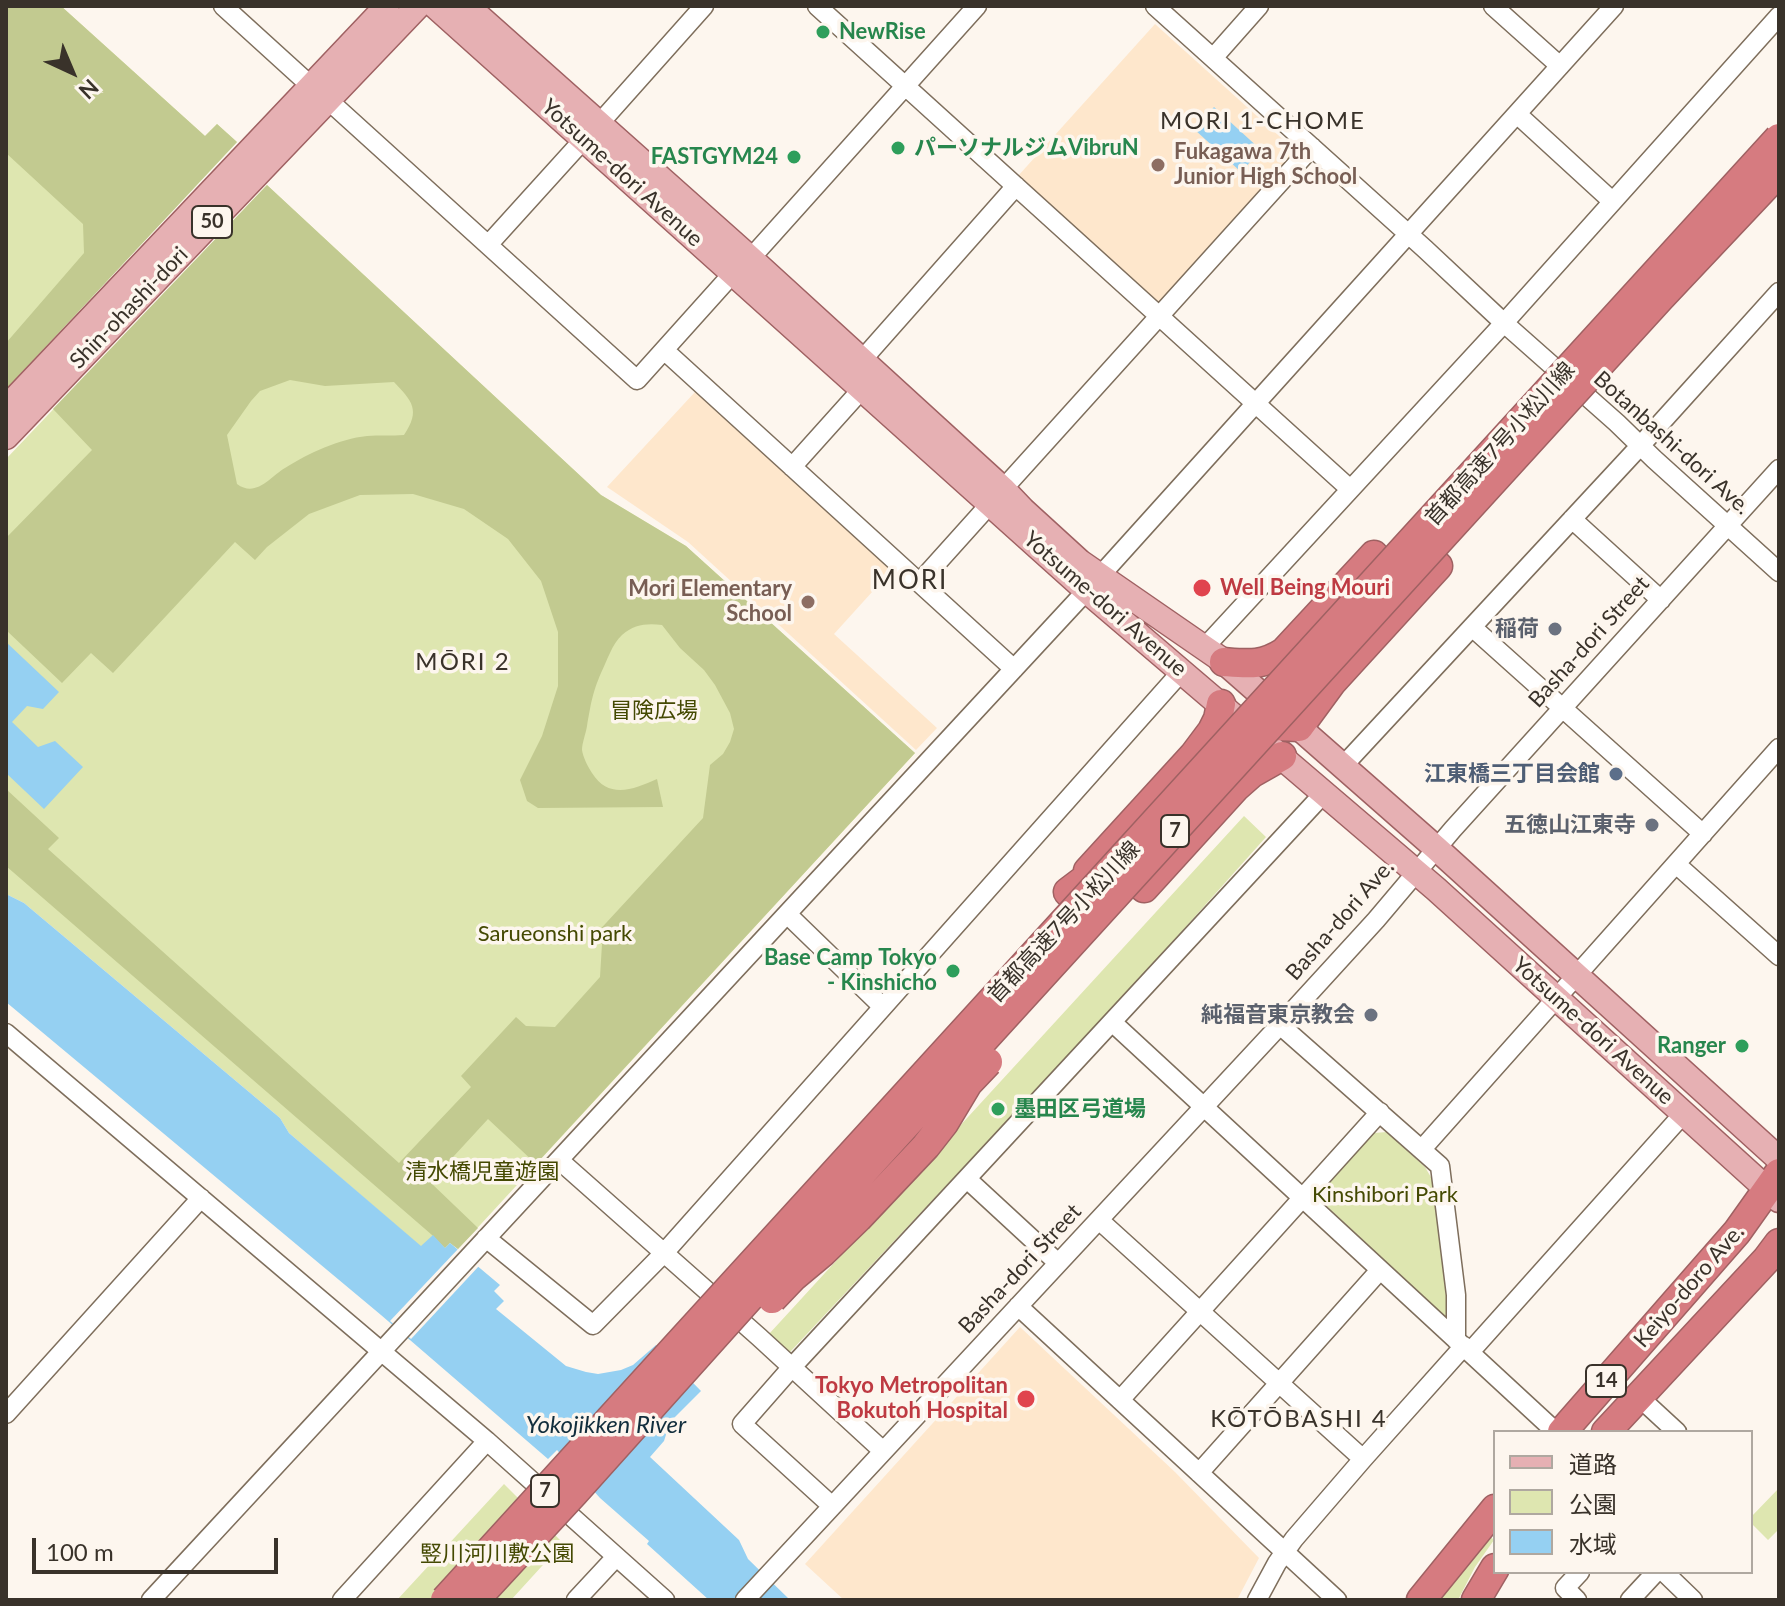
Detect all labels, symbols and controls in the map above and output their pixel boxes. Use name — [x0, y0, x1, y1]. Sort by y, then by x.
place label: NewRise — [839, 19, 926, 45]
marker: NewRise — [814, 23, 832, 41]
north arrow — [32, 32, 112, 112]
text: N — [74, 74, 105, 105]
street label: Yotsume-dori Avenue — [536, 94, 708, 252]
district label: MORI 1-CHOME — [1160, 107, 1366, 135]
place label: パーソナルジムVibruN — [914, 135, 1139, 161]
marker: パーソナルジムVibruN — [889, 139, 907, 157]
place label: Fukagawa 7th Junior High School — [1174, 139, 1357, 190]
place label: FASTGYM24 — [651, 144, 778, 170]
marker: FASTGYM24 — [785, 148, 803, 166]
marker: Fukagawa 7th Junior High School — [1149, 156, 1167, 174]
road number: 50 — [192, 206, 232, 238]
street label: Shin-ohashi-dori — [64, 242, 194, 374]
street label: 首都高速7号小松川線 — [1420, 357, 1580, 531]
street label: Botanbashi-dori Ave. — [1588, 366, 1756, 520]
street label: Yotsume-dori Avenue — [1018, 526, 1192, 682]
district label: MORI — [872, 565, 948, 597]
street label: Basha-dori Street — [1523, 571, 1655, 713]
place label: Well Being Mouri — [1220, 575, 1390, 601]
place label: Mori Elementary School — [628, 576, 792, 628]
marker: Well Being Mouri — [1191, 577, 1213, 599]
marker: Mori Elementary School — [799, 593, 817, 611]
place label: 稲荷 — [1495, 616, 1539, 642]
marker: 稲荷 — [1546, 620, 1564, 638]
district label: MŌRI 2 — [415, 648, 511, 676]
park label: 冒険広場 — [610, 698, 698, 724]
place label: 江東橋三丁目会館 — [1424, 761, 1600, 787]
marker: 江東橋三丁目会館 — [1607, 765, 1625, 783]
place label: 五徳山江東寺 — [1504, 812, 1636, 838]
road number: 7 — [1161, 815, 1189, 847]
marker: 五徳山江東寺 — [1643, 816, 1661, 834]
street label: 首都高速7号小松川線 — [982, 836, 1146, 1008]
street label: Basha-dori Ave. — [1280, 854, 1400, 986]
park label: Sarueonshi park — [478, 921, 632, 947]
place label: Base Camp Tokyo - Kinshicho — [764, 945, 937, 996]
street label: Yotsume-dori Avenue — [1507, 952, 1679, 1110]
marker: Base Camp Tokyo - Kinshicho — [944, 962, 962, 980]
place label: 純福音東京教会 — [1201, 1002, 1355, 1028]
marker: 純福音東京教会 — [1362, 1006, 1380, 1024]
place label: Ranger — [1657, 1033, 1726, 1059]
marker: Ranger — [1733, 1037, 1751, 1055]
place label: 墨田区弓道場 — [1014, 1096, 1146, 1122]
marker: 墨田区弓道場 — [989, 1100, 1007, 1118]
park label: 清水橋児童遊園 — [405, 1159, 559, 1185]
park label: Kinshibori Park — [1312, 1182, 1458, 1208]
street label: Basha-dori Street — [953, 1199, 1087, 1339]
street label: Keiyo-doro Ave. — [1628, 1219, 1750, 1353]
road number: 14 — [1586, 1365, 1626, 1397]
place label: Tokyo Metropolitan Bokutoh Hospital — [815, 1373, 1008, 1424]
marker: Tokyo Metropolitan Bokutoh Hospital — [1015, 1388, 1037, 1410]
district label: KŌTŌBASHI 4 — [1210, 1405, 1388, 1433]
water label: Yokojikken River — [526, 1411, 686, 1439]
legend — [1493, 1430, 1753, 1574]
text: 道路 — [1569, 1449, 1617, 1478]
road number: 7 — [531, 1475, 559, 1507]
text: 公園 — [1569, 1489, 1617, 1518]
scale bar — [36, 1522, 282, 1572]
text: 水域 — [1569, 1529, 1617, 1558]
text: 100 m — [46, 1537, 114, 1566]
park label: 竪川河川敷公園 — [420, 1541, 574, 1567]

